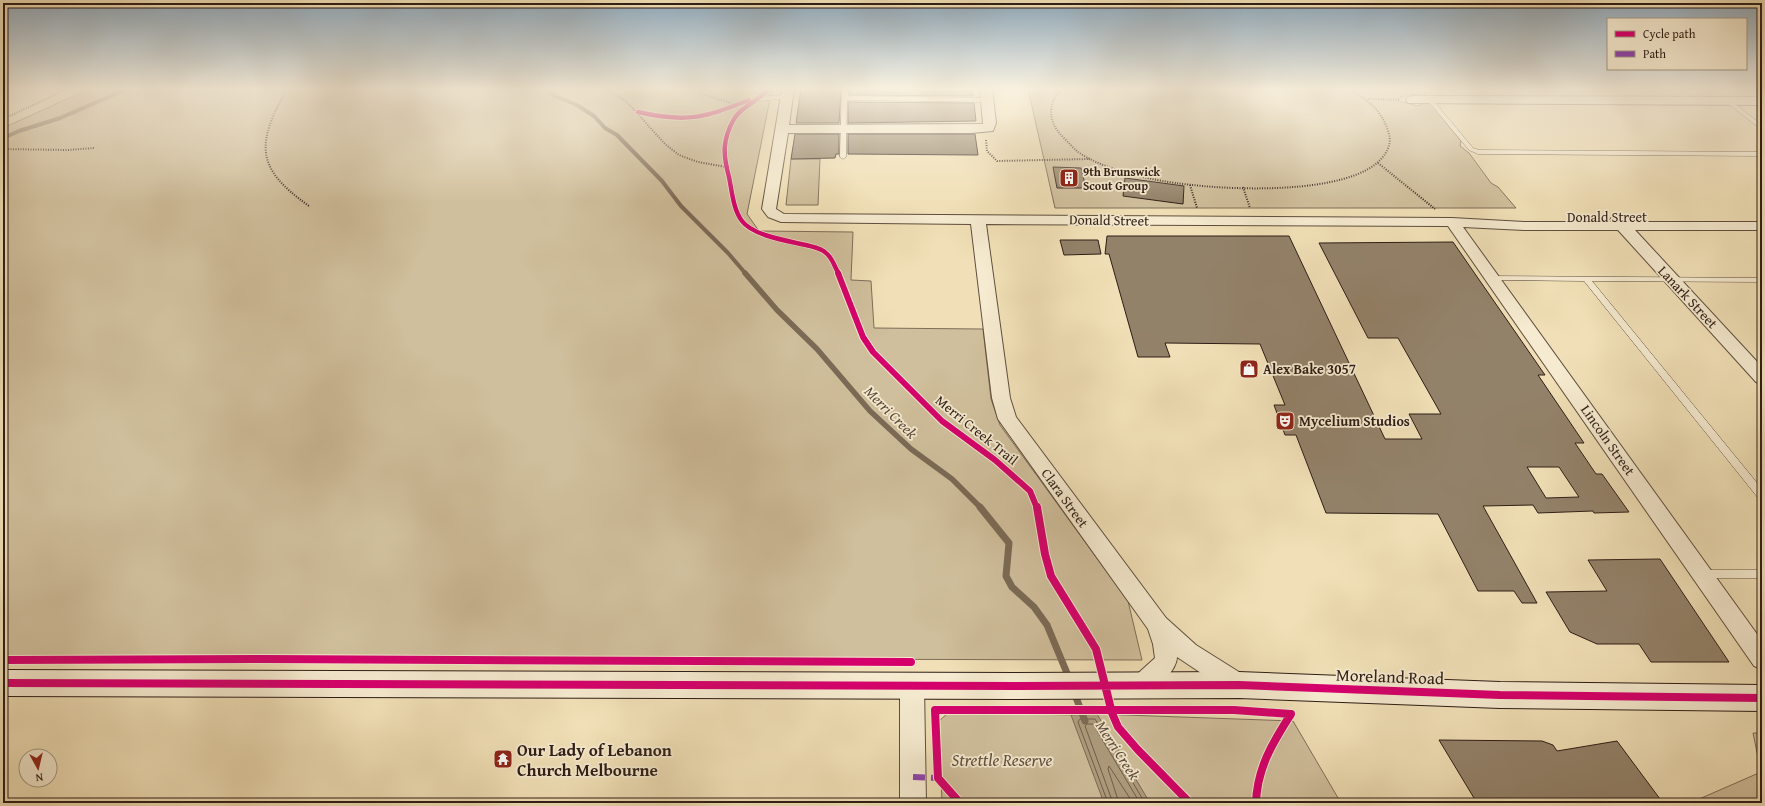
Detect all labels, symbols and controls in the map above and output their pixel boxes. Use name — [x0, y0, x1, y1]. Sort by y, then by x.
legend — [1607, 18, 1747, 70]
text: Cycle path — [1643, 25, 1696, 42]
text: Path — [1643, 45, 1666, 62]
place label: 9th Brunswick Scout Group — [1083, 163, 1160, 194]
building icon: 9th Brunswick Scout Group — [1058, 167, 1080, 189]
street label: Donald Street — [1567, 207, 1647, 227]
street label: Donald Street — [1069, 209, 1149, 231]
street label: Lanark Street — [1654, 261, 1722, 333]
shop icon: Alex Bake 3057 — [1238, 358, 1260, 380]
place label: Alex Bake 3057 — [1263, 359, 1356, 379]
water label: Merri Creek — [860, 381, 922, 443]
street label: Merri Creek Trail — [931, 390, 1023, 470]
street label: Lincoln Street — [1576, 401, 1640, 479]
theatre icon: Mycelium Studios — [1274, 410, 1296, 432]
place label: Mycelium Studios — [1299, 411, 1410, 431]
street label: Clara Street — [1037, 464, 1093, 532]
street label: Moreland Road — [1336, 662, 1444, 690]
water label: Merri Creek — [1091, 716, 1145, 784]
place label: Our Lady of Lebanon Church Melbourne — [517, 737, 672, 782]
park label: Strettle Reserve — [952, 747, 1053, 772]
north arrow — [18, 748, 58, 788]
temple icon: Our Lady of Lebanon Church Melbourne — [492, 748, 514, 770]
text: N — [34, 769, 44, 786]

